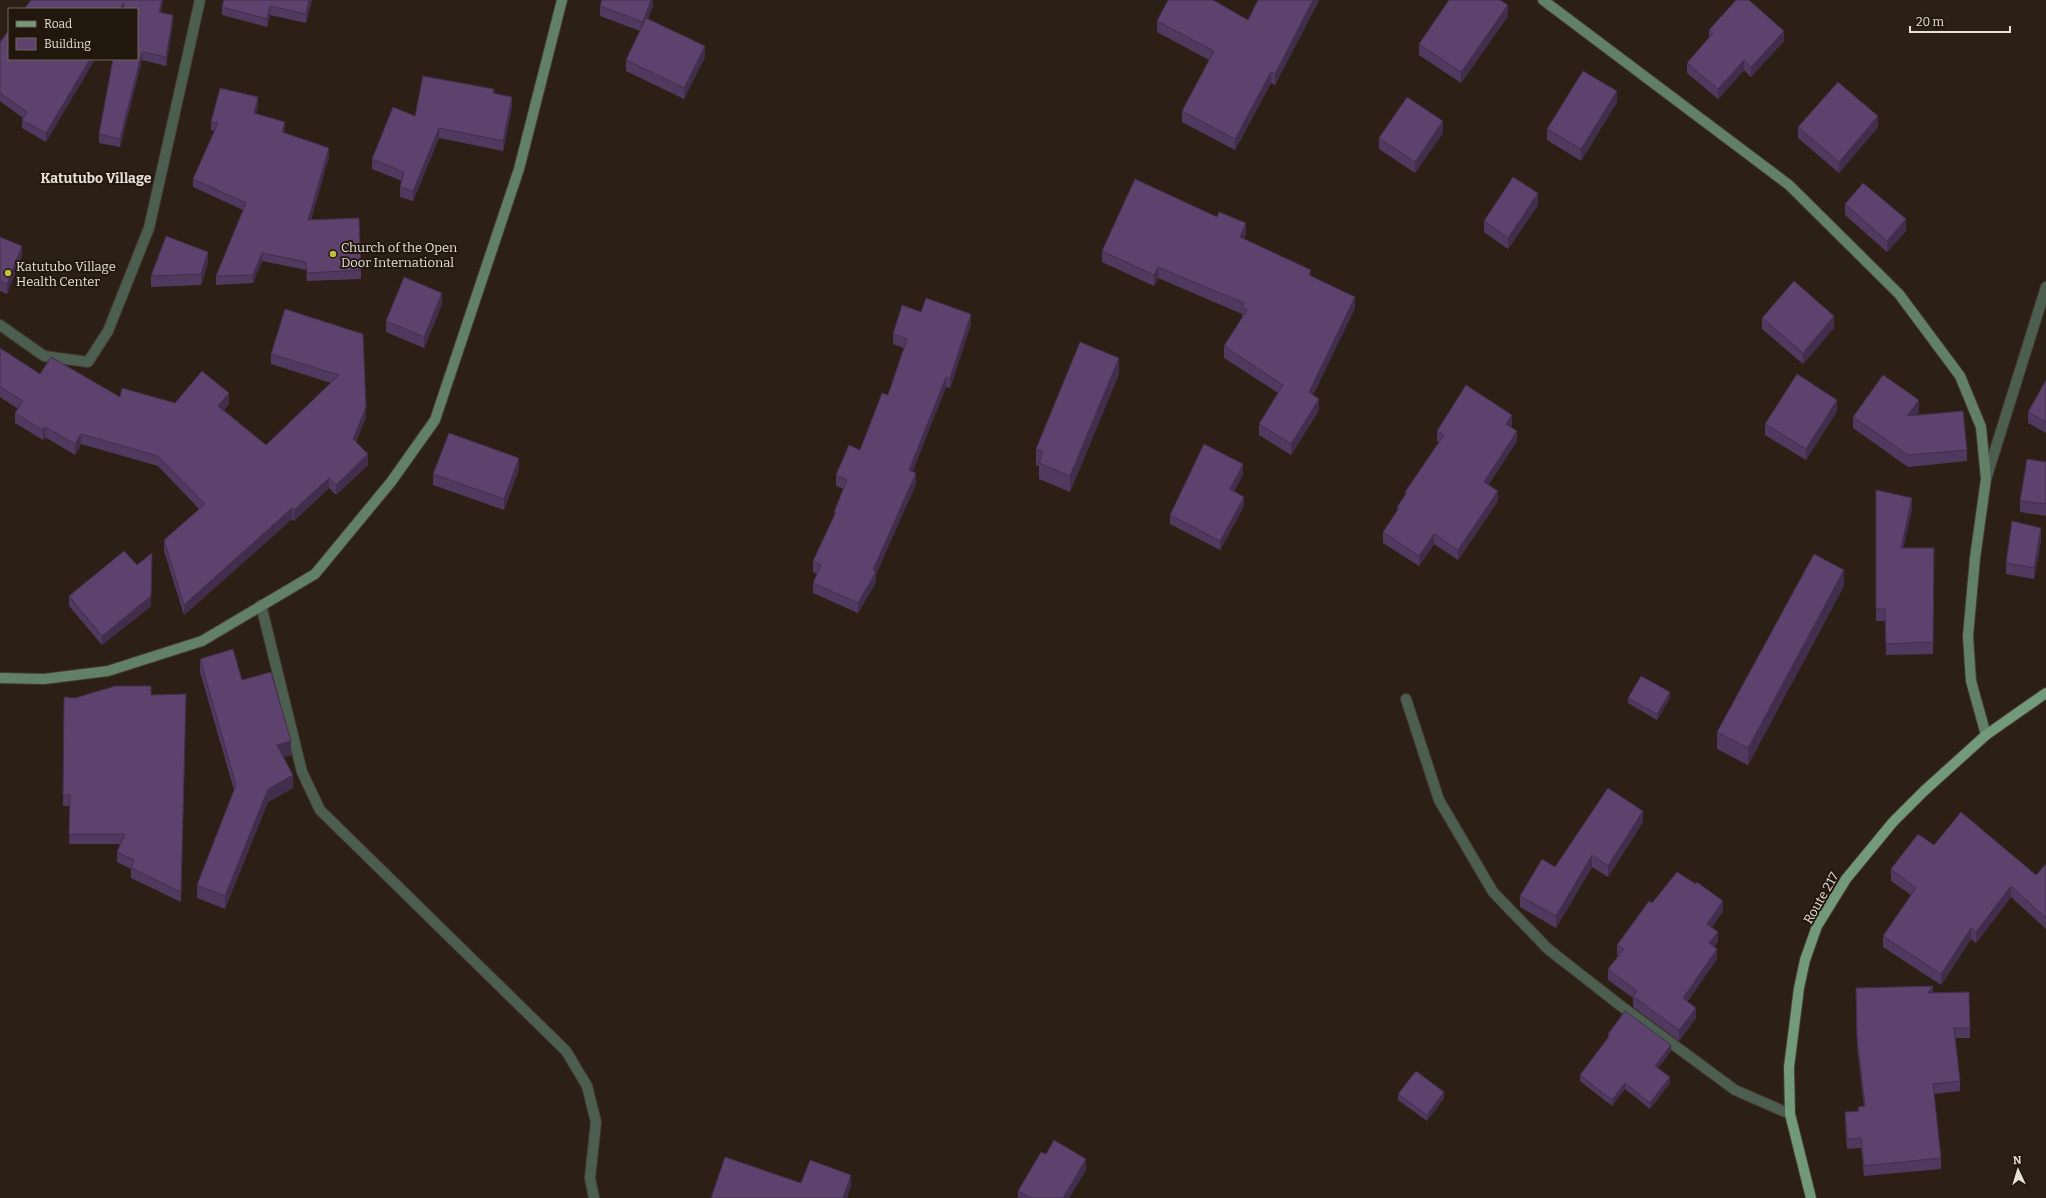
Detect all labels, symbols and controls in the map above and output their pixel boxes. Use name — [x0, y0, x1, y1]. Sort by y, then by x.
legend — [8, 8, 138, 60]
scale bar — [1910, 8, 2010, 34]
text: 20 m — [1916, 15, 1945, 29]
text: Road — [44, 17, 72, 31]
text: Building — [44, 37, 91, 51]
district label: Katutubo Village — [41, 170, 152, 187]
place label: Church of the Open Door International — [341, 240, 458, 270]
marker: Church of the Open Door International — [328, 249, 338, 259]
place label: Katutubo Village Health Center — [16, 259, 116, 289]
marker: Katutubo Village Health Center — [3, 268, 13, 278]
street label: Route 217 — [1800, 869, 1842, 926]
north arrow — [1998, 1150, 2038, 1190]
text: N — [2013, 1154, 2023, 1167]

